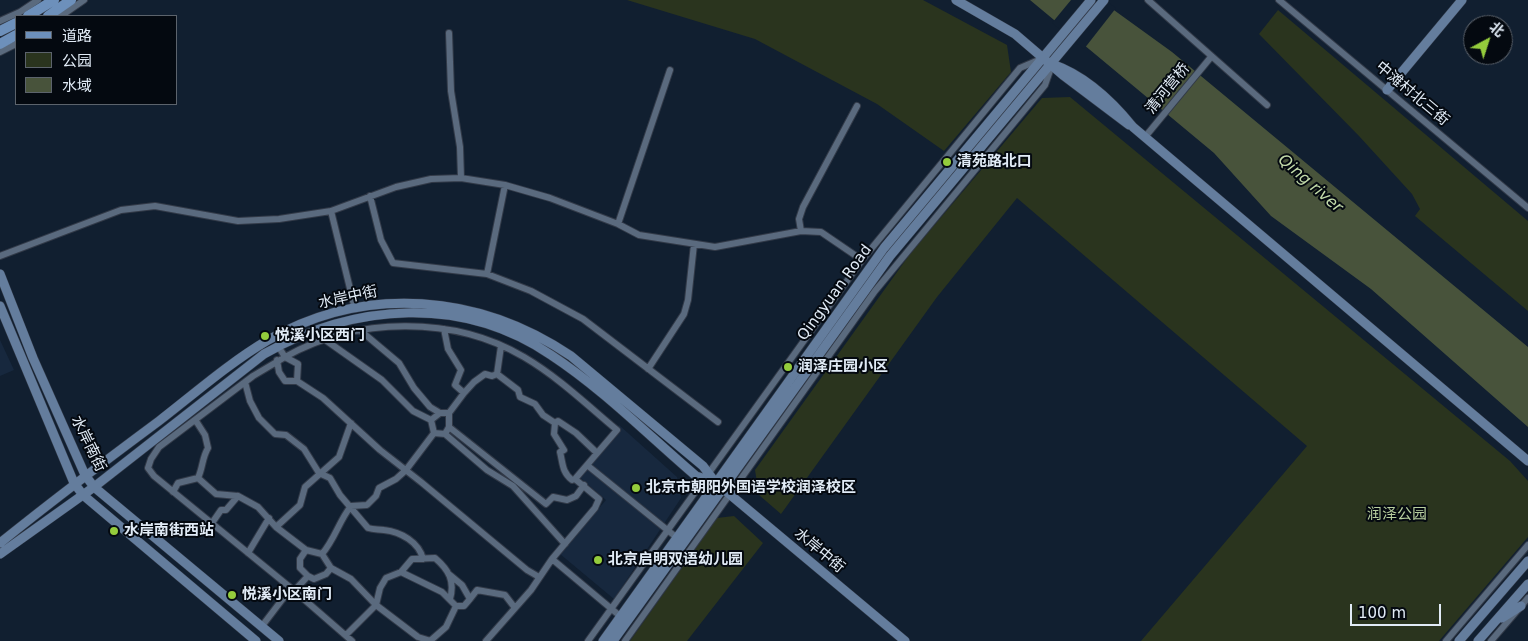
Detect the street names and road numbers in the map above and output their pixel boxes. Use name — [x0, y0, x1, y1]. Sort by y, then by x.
street label: 中滩村北三街 — [1372, 58, 1452, 130]
street label: 清河营桥 — [1142, 60, 1194, 118]
street label: Qingyuan Road — [794, 241, 876, 345]
street label: 水岸中街 — [317, 283, 379, 313]
street label: 水岸南街 — [67, 413, 109, 475]
street label: 水岸中街 — [790, 525, 848, 577]

